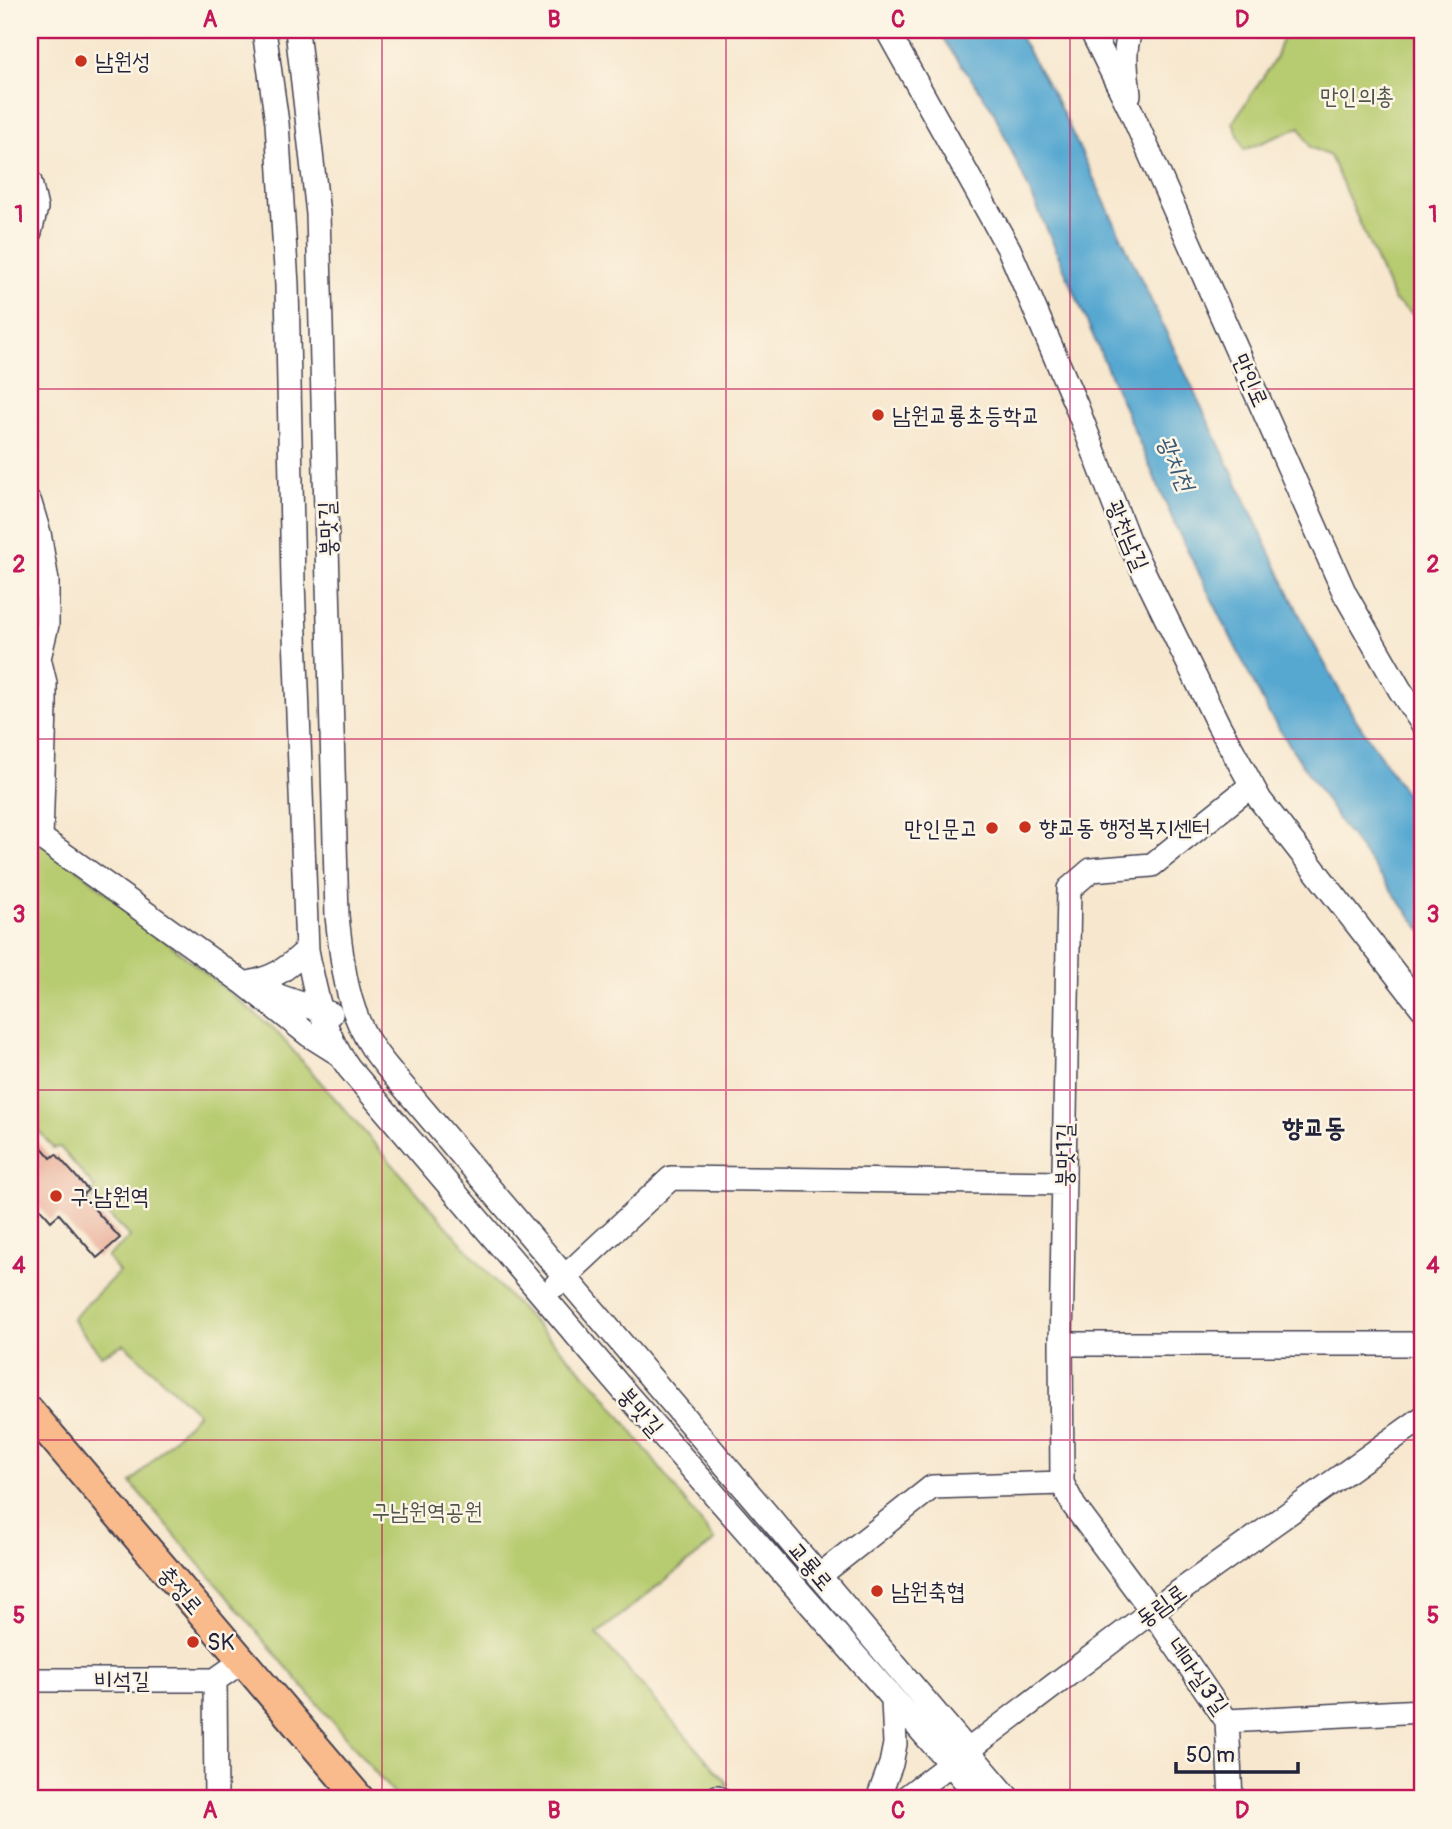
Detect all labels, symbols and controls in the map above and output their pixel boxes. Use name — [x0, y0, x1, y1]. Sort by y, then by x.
text: A — [203, 5, 218, 34]
text: B — [547, 5, 561, 34]
text: C — [891, 5, 905, 34]
text: D — [1235, 5, 1249, 34]
place label: 남원성 — [95, 47, 151, 76]
marker: 남원성 — [73, 53, 89, 69]
park label: 만인의총 — [1320, 82, 1394, 111]
text: 1 — [15, 200, 24, 229]
text: 1 — [1429, 200, 1438, 229]
street label: 만인로 — [1226, 349, 1275, 411]
place label: 남원교룡초등학교 — [892, 401, 1040, 430]
marker: 남원교룡초등학교 — [870, 407, 886, 423]
water label: 광치천 — [1151, 431, 1202, 498]
street label: 광천남길 — [1100, 495, 1155, 575]
street label: 붕맛길 — [312, 501, 343, 557]
text: 2 — [13, 550, 26, 579]
text: 2 — [1427, 550, 1440, 579]
place label: 향교동 행정복지센터 — [1039, 813, 1211, 842]
place label: 만인문고 — [904, 814, 978, 843]
marker: 향교동 행정복지센터 — [1017, 819, 1033, 835]
marker: 만인문고 — [984, 820, 1000, 836]
text: 3 — [13, 900, 25, 929]
text: 3 — [1427, 900, 1439, 929]
district label: 향교동 — [1282, 1112, 1345, 1144]
street label: 붕맛1길 — [1049, 1122, 1080, 1188]
place label: 구.남원역 — [70, 1182, 149, 1211]
marker: 구.남원역 — [48, 1188, 64, 1204]
text: 4 — [12, 1251, 26, 1280]
text: 4 — [1426, 1251, 1440, 1280]
street label: 붕맛길 — [611, 1381, 670, 1442]
park label: 구남원역공원 — [371, 1497, 483, 1526]
street label: 교룡로 — [782, 1536, 840, 1597]
street label: 충정로 — [152, 1560, 210, 1621]
place label: 남원축협 — [891, 1577, 965, 1606]
street label: 동림로 — [1130, 1577, 1192, 1633]
marker: 남원축협 — [869, 1583, 885, 1599]
text: 5 — [13, 1601, 25, 1630]
text: 5 — [1427, 1601, 1439, 1630]
place label: SK — [207, 1628, 234, 1657]
street label: 네마실3길 — [1160, 1633, 1235, 1720]
marker: SK — [185, 1634, 201, 1650]
street label: 비석길 — [94, 1666, 150, 1695]
scale bar — [1176, 1731, 1298, 1775]
text: 50 m — [1186, 1742, 1235, 1769]
text: A — [203, 1796, 218, 1825]
text: B — [547, 1796, 561, 1825]
text: C — [891, 1796, 905, 1825]
text: D — [1235, 1796, 1249, 1825]

